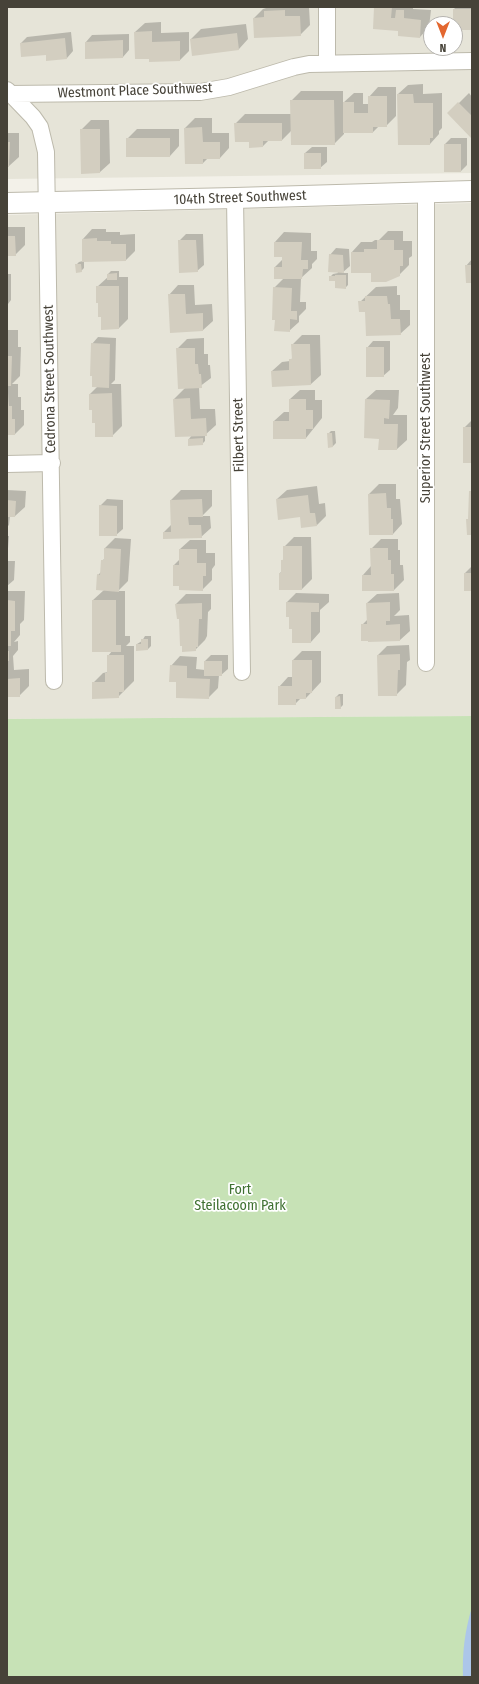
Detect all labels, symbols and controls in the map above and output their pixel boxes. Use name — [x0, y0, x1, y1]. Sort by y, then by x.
north arrow — [423, 16, 463, 56]
text: N — [440, 41, 446, 54]
street label: Westmont Place Southwest — [57, 80, 213, 102]
street label: 104th Street Southwest — [173, 187, 307, 209]
street label: Cedrona Street Southwest — [40, 305, 60, 453]
street label: Superior Street Southwest — [418, 353, 434, 503]
street label: Filbert Street — [230, 398, 248, 472]
park label: Fort Steilacoom Park — [194, 1182, 286, 1214]

